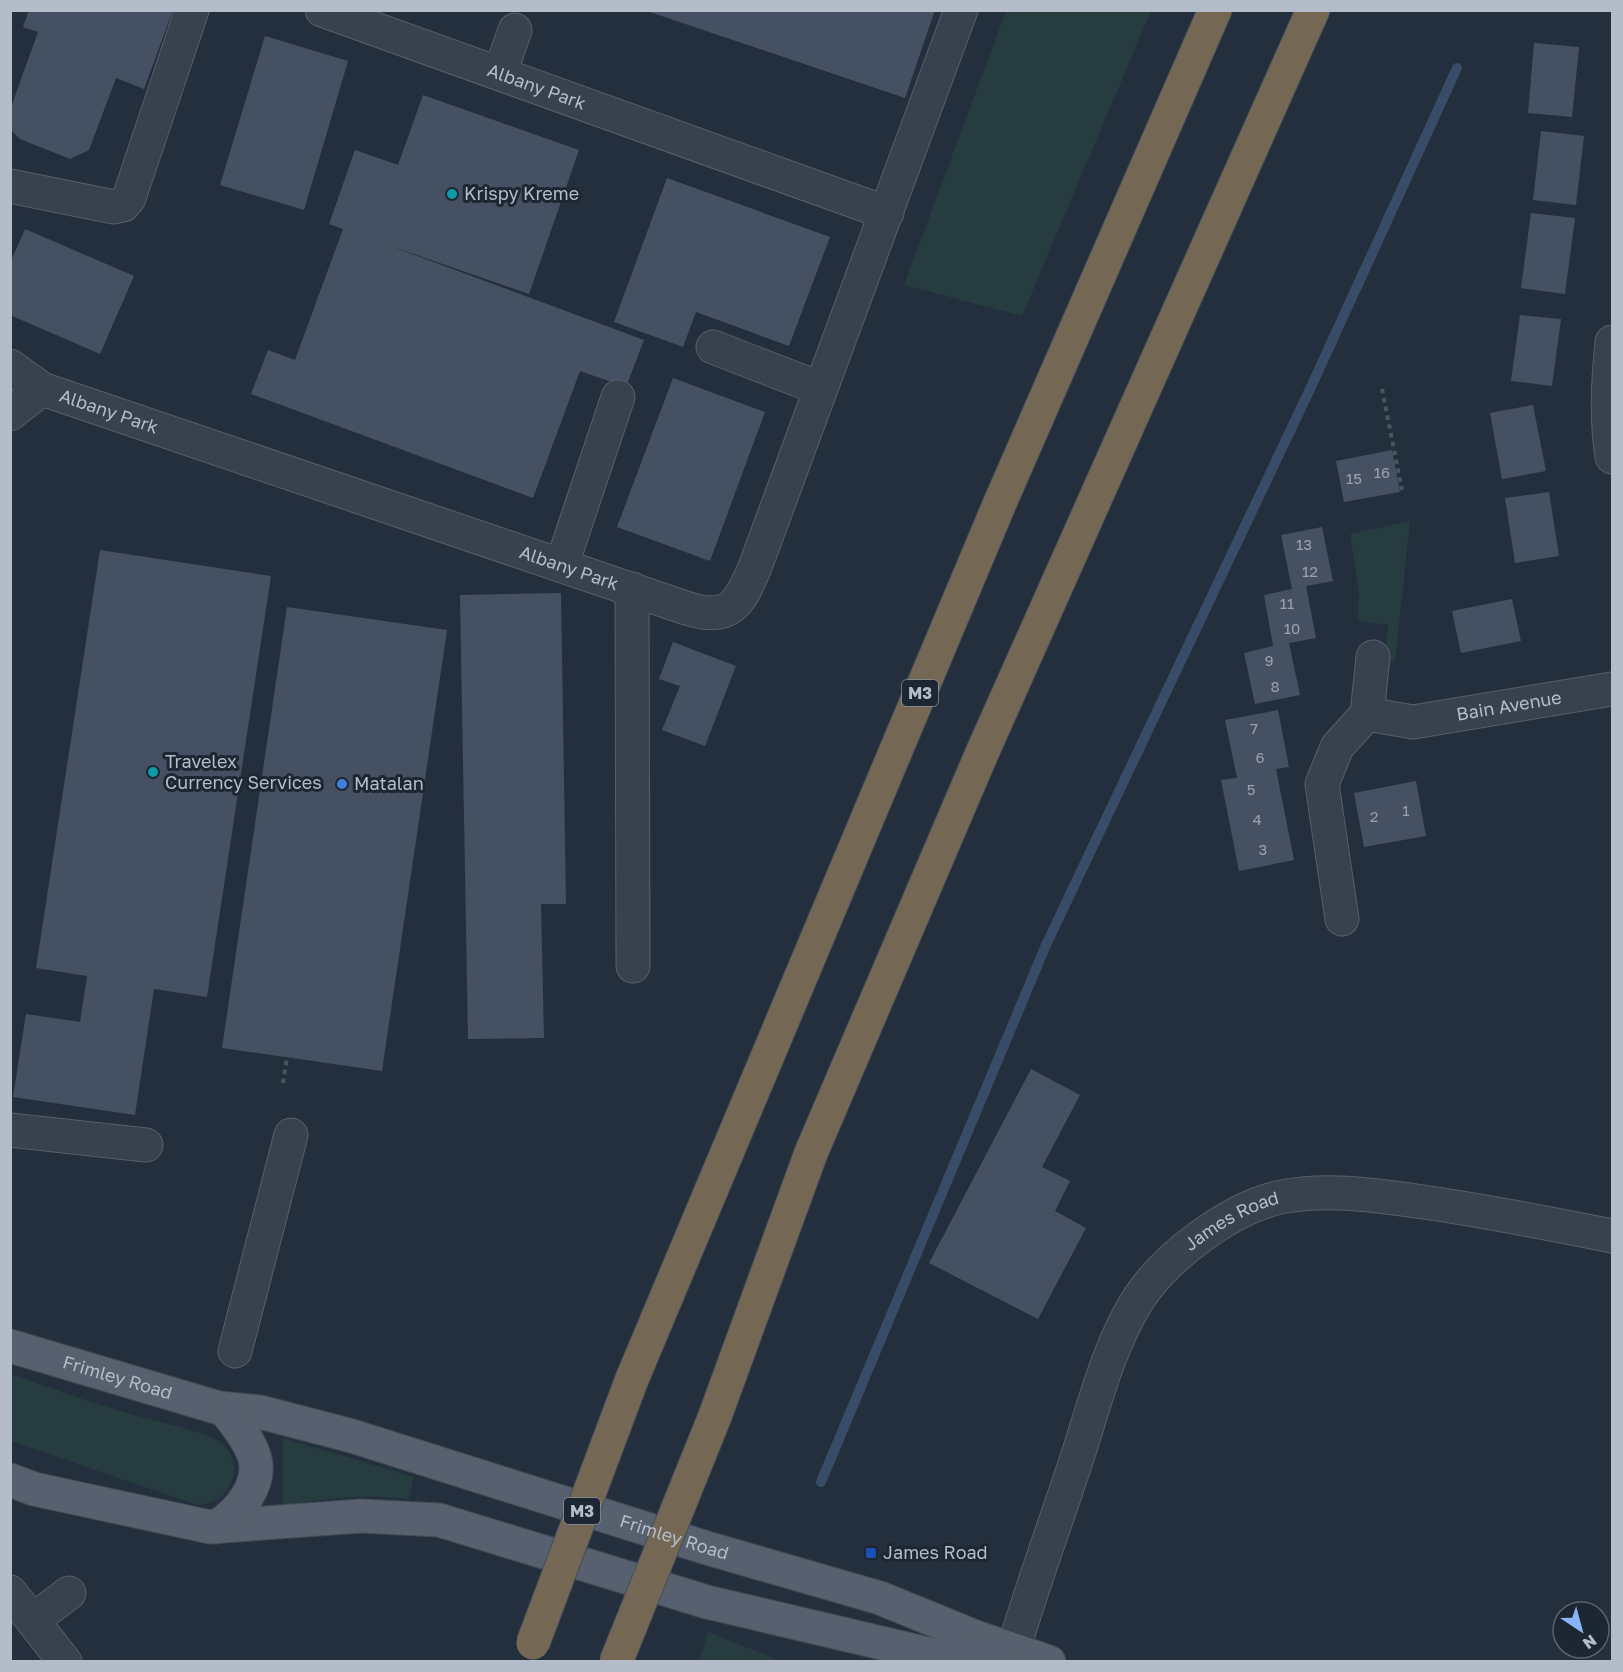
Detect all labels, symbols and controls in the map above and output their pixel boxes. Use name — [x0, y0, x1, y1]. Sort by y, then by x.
street label: Albany Park — [485, 58, 589, 114]
place label: Krispy Kreme — [464, 182, 579, 204]
marker: Krispy Kreme — [445, 187, 459, 201]
street label: Albany Park — [57, 384, 161, 438]
house number: 16 — [1374, 463, 1390, 481]
house number: 15 — [1346, 469, 1362, 487]
house number: 13 — [1296, 535, 1312, 553]
street label: Albany Park — [517, 540, 622, 594]
house number: 12 — [1302, 562, 1318, 580]
house number: 11 — [1280, 594, 1294, 612]
house number: 10 — [1284, 619, 1300, 637]
house number: 9 — [1264, 651, 1274, 669]
house number: 8 — [1270, 677, 1280, 695]
road number: M3 — [902, 680, 938, 706]
street label: Bain Avenue — [1455, 686, 1563, 725]
house number: 7 — [1250, 719, 1258, 737]
house number: 6 — [1255, 748, 1265, 766]
place label: Travelex Currency Services — [165, 750, 322, 793]
marker: Travelex Currency Services — [146, 765, 160, 779]
place label: Matalan — [354, 772, 424, 794]
marker: Matalan — [335, 777, 349, 791]
house number: 5 — [1247, 780, 1255, 798]
house number: 1 — [1402, 801, 1410, 819]
house number: 2 — [1370, 807, 1378, 825]
house number: 4 — [1252, 810, 1262, 828]
house number: 3 — [1259, 840, 1267, 858]
street label: James Road — [1179, 1186, 1281, 1255]
street label: Frimley Road — [60, 1350, 175, 1403]
road number: M3 — [564, 1498, 600, 1524]
street label: Frimley Road — [617, 1509, 731, 1564]
place label: James Road — [883, 1541, 988, 1563]
marker: James Road — [864, 1546, 878, 1560]
north arrow — [1551, 1600, 1611, 1660]
text: N — [1579, 1630, 1601, 1654]

